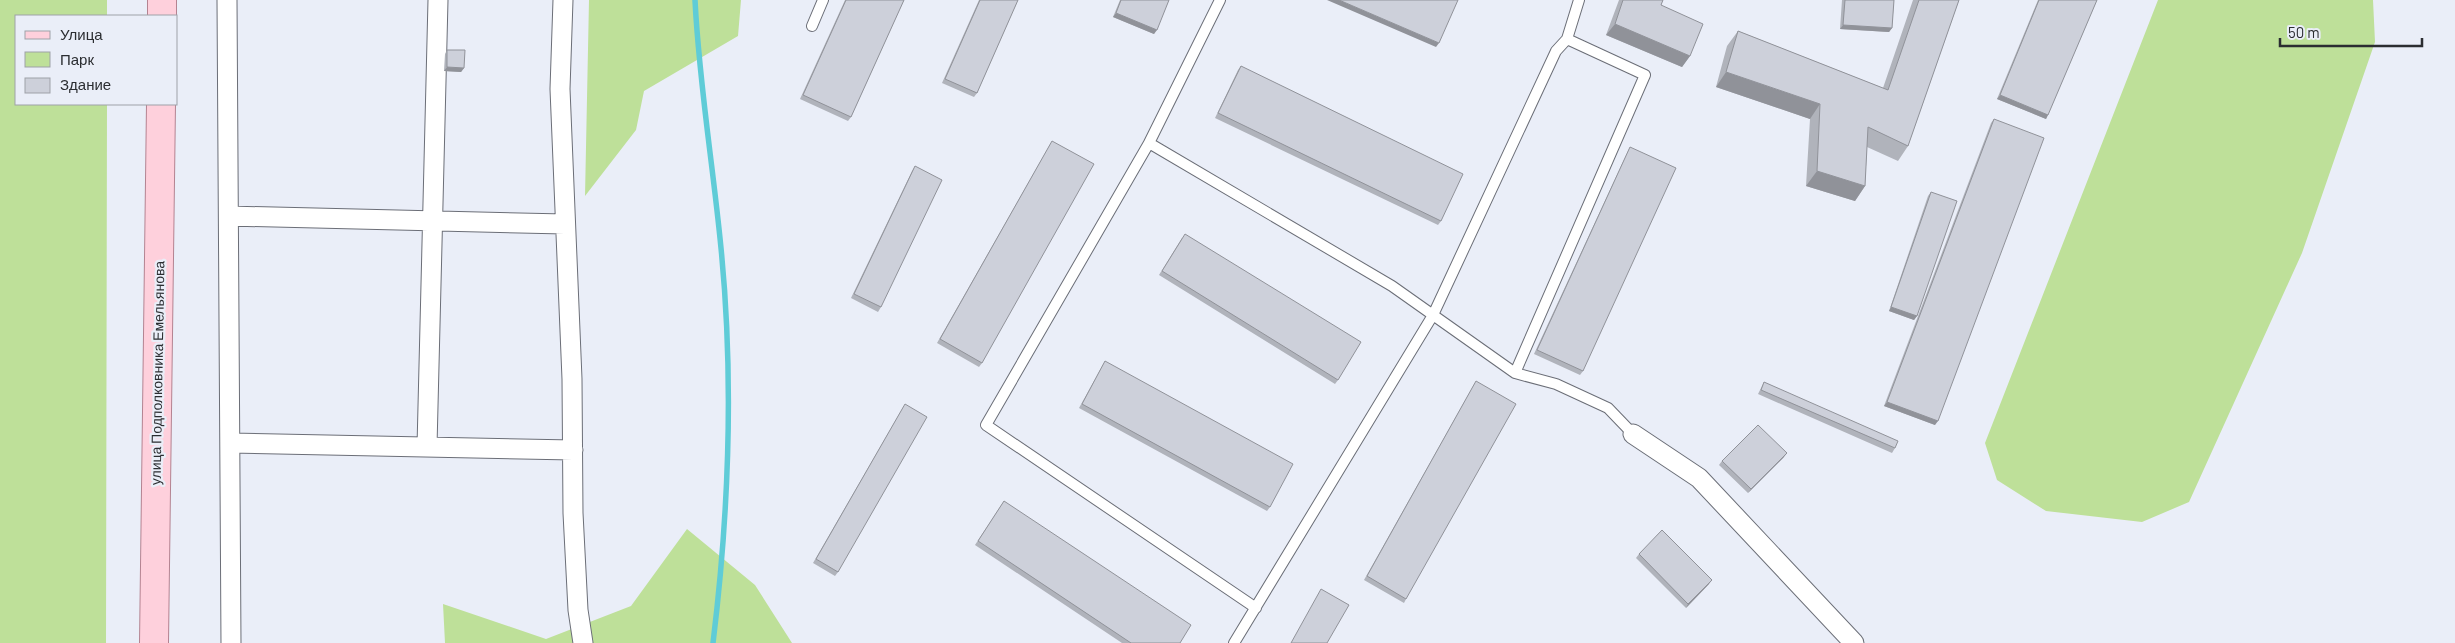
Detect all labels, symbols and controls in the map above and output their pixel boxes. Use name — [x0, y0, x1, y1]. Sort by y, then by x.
legend — [15, 15, 178, 105]
scale bar — [2280, 15, 2422, 47]
text: 50 m — [2288, 23, 2320, 41]
text: Улица — [60, 25, 103, 43]
text: Парк — [60, 50, 94, 68]
text: Здание — [60, 75, 111, 93]
street label: улица Подполковника Емельянова — [147, 261, 167, 485]

